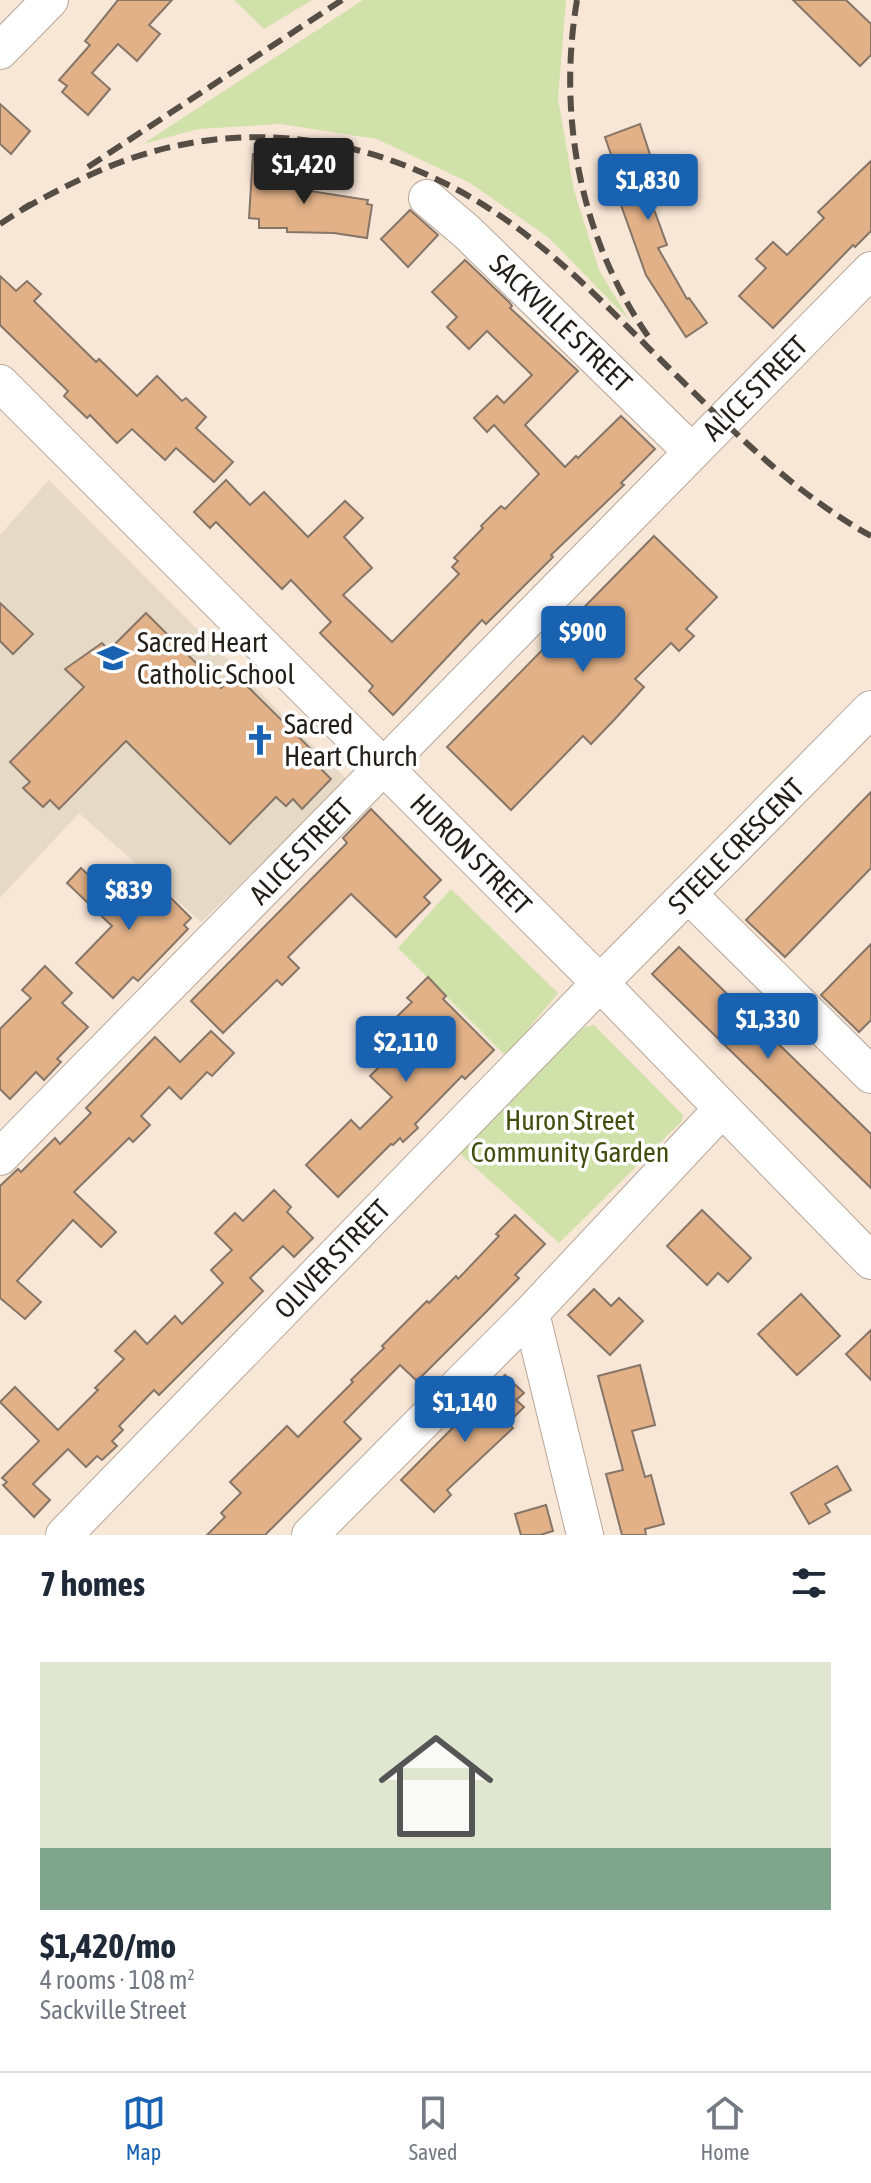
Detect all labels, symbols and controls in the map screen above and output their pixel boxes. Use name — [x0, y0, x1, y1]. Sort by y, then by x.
pin: $1,420 — [239, 138, 369, 206]
text: $1,420 — [272, 149, 336, 179]
pin: $1,830 — [583, 154, 713, 222]
text: $1,830 — [616, 165, 680, 195]
street label: SACKVILLE STREET — [484, 247, 638, 399]
street label: ALICE STREET — [696, 329, 814, 447]
pin: $900 — [536, 606, 630, 674]
text: $900 — [559, 617, 607, 647]
place label: Sacred Heart Catholic School — [137, 626, 296, 690]
school or university icon: Sacred Heart Catholic School — [96, 641, 130, 675]
place label: Sacred Heart Church — [284, 708, 418, 772]
church icon: Sacred Heart Church — [243, 723, 277, 757]
street label: STEELE CRESCENT — [662, 772, 810, 920]
street label: HURON STREET — [404, 787, 538, 921]
street label: ALICE STREET — [243, 792, 359, 910]
pin: $839 — [82, 864, 176, 932]
text: $839 — [105, 875, 153, 905]
pin: $1,330 — [703, 993, 833, 1061]
text: $1,330 — [736, 1004, 800, 1034]
pin: $2,110 — [341, 1016, 471, 1084]
text: $2,110 — [374, 1027, 438, 1057]
park label: Huron Street Community Garden — [471, 1104, 669, 1168]
street label: OLIVER STREET — [268, 1193, 396, 1325]
pin: $1,140 — [400, 1376, 530, 1444]
text: $1,140 — [433, 1387, 497, 1417]
icon: filters — [787, 1561, 831, 1605]
text: 7 homes — [40, 1564, 145, 1603]
icon: home — [364, 1714, 508, 1858]
text: $1,420/mo — [40, 1926, 176, 1965]
text: 4 rooms · 108 m² — [40, 1965, 195, 1995]
text: Sackville Street — [40, 1995, 187, 2025]
tab: Map — [122, 2091, 166, 2165]
tab: Saved — [409, 2091, 457, 2165]
tab: Home — [700, 2091, 749, 2165]

